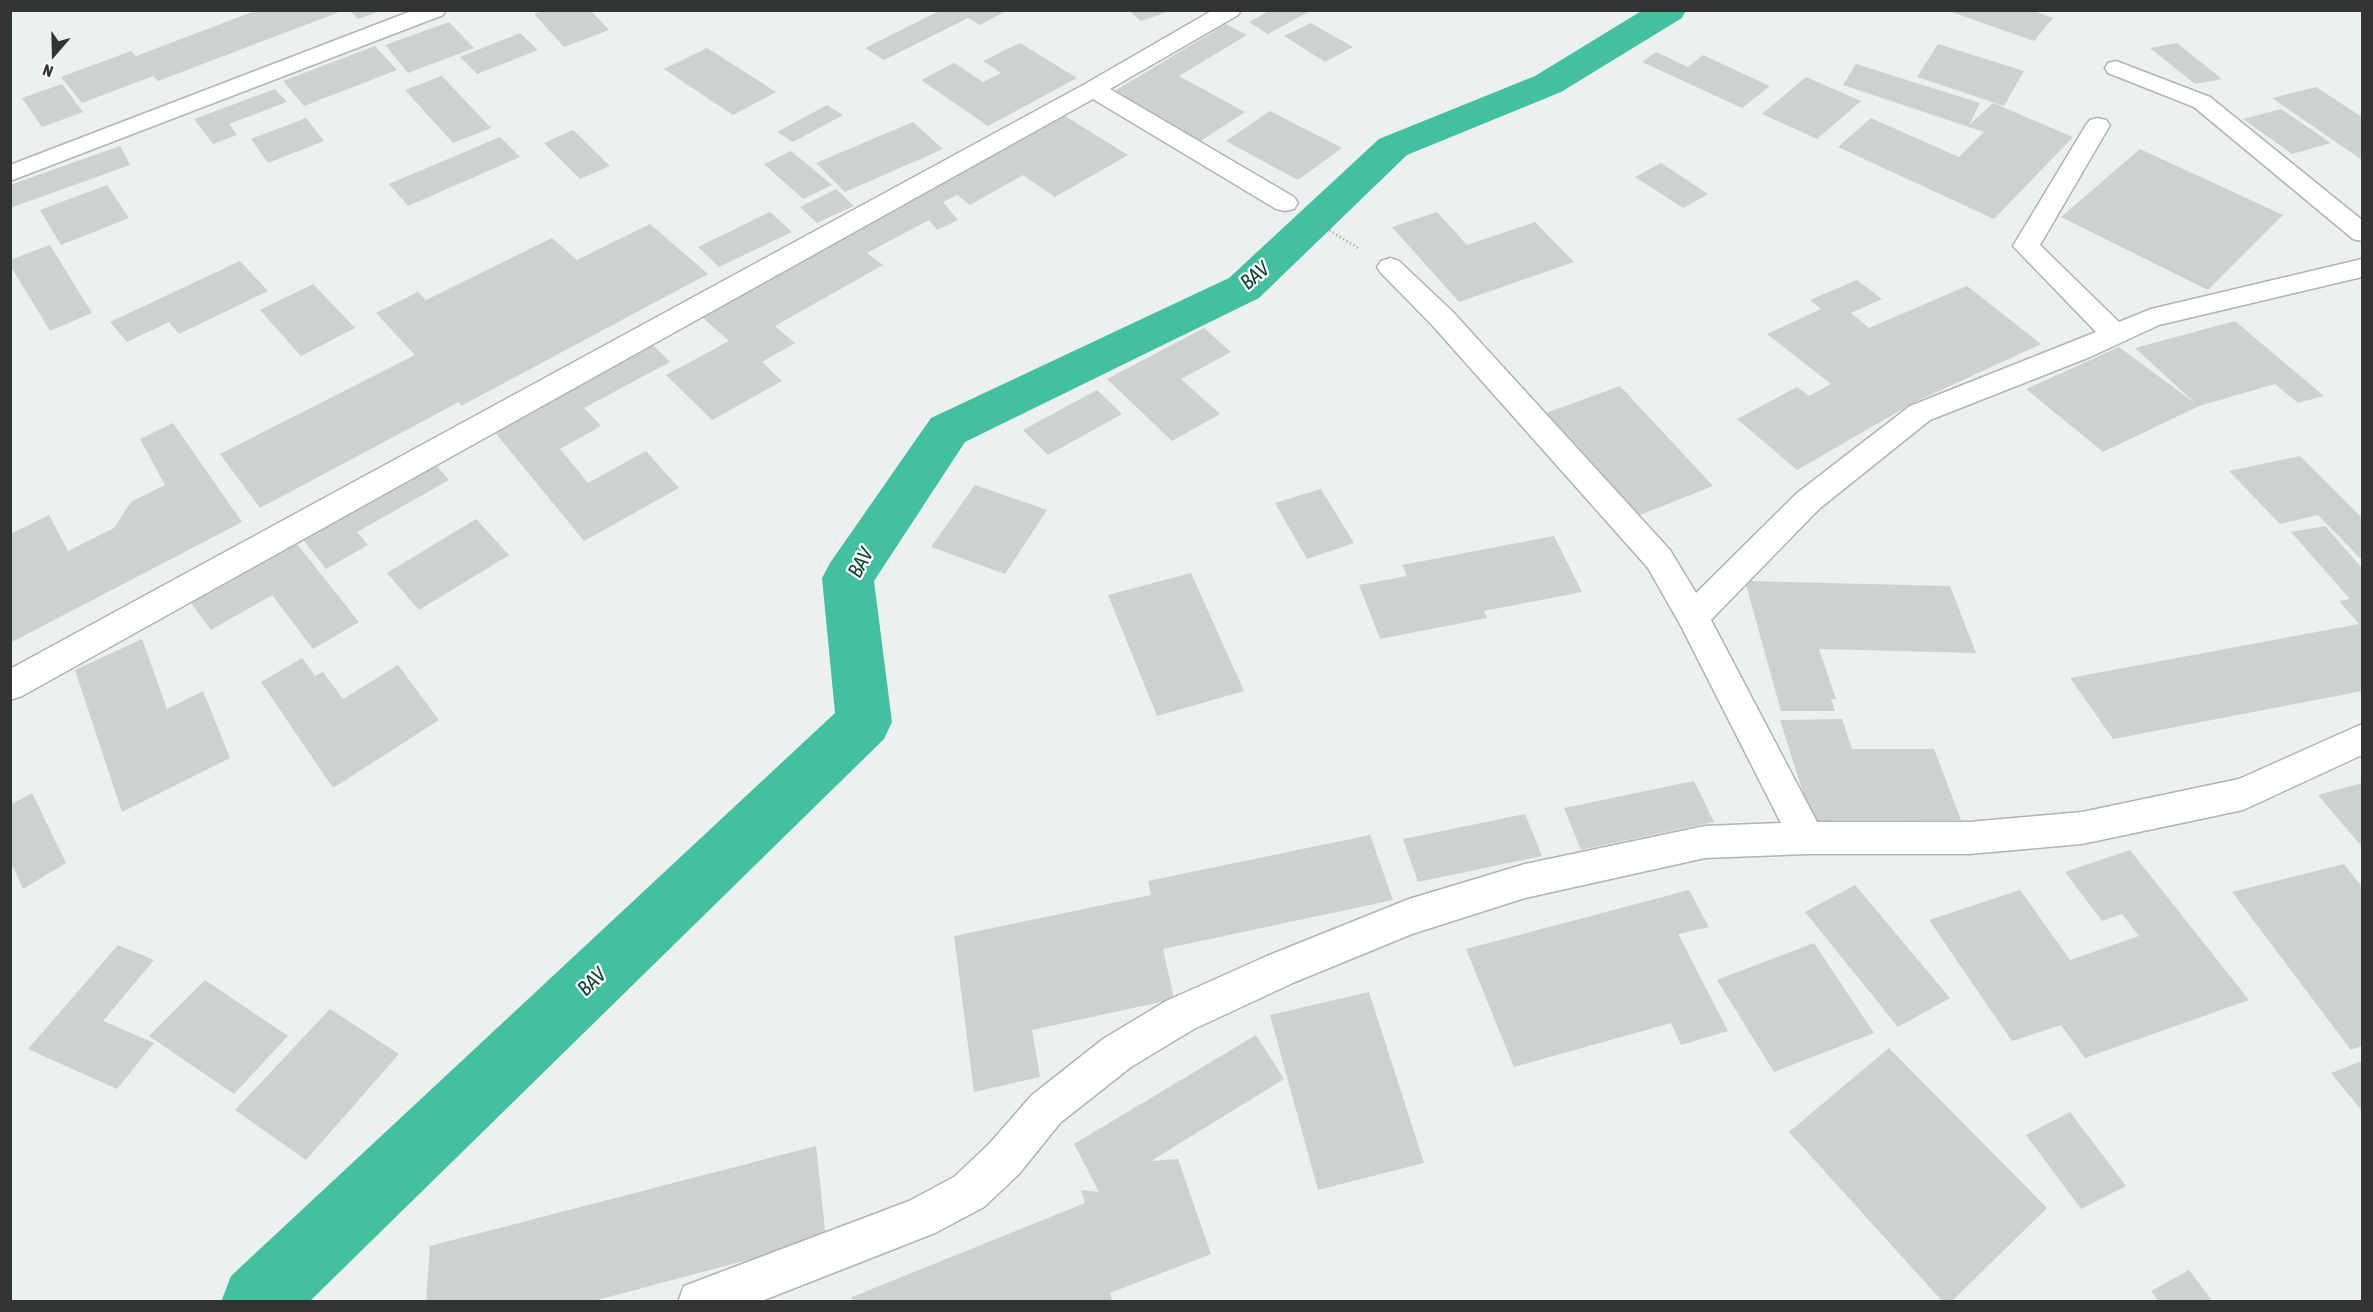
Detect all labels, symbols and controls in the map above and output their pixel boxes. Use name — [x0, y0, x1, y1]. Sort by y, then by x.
north arrow — [24, 24, 84, 84]
text: N — [40, 61, 55, 81]
water label: BAV — [1235, 257, 1275, 295]
water label: BAV — [843, 544, 879, 582]
water label: BAV — [572, 962, 612, 1002]

